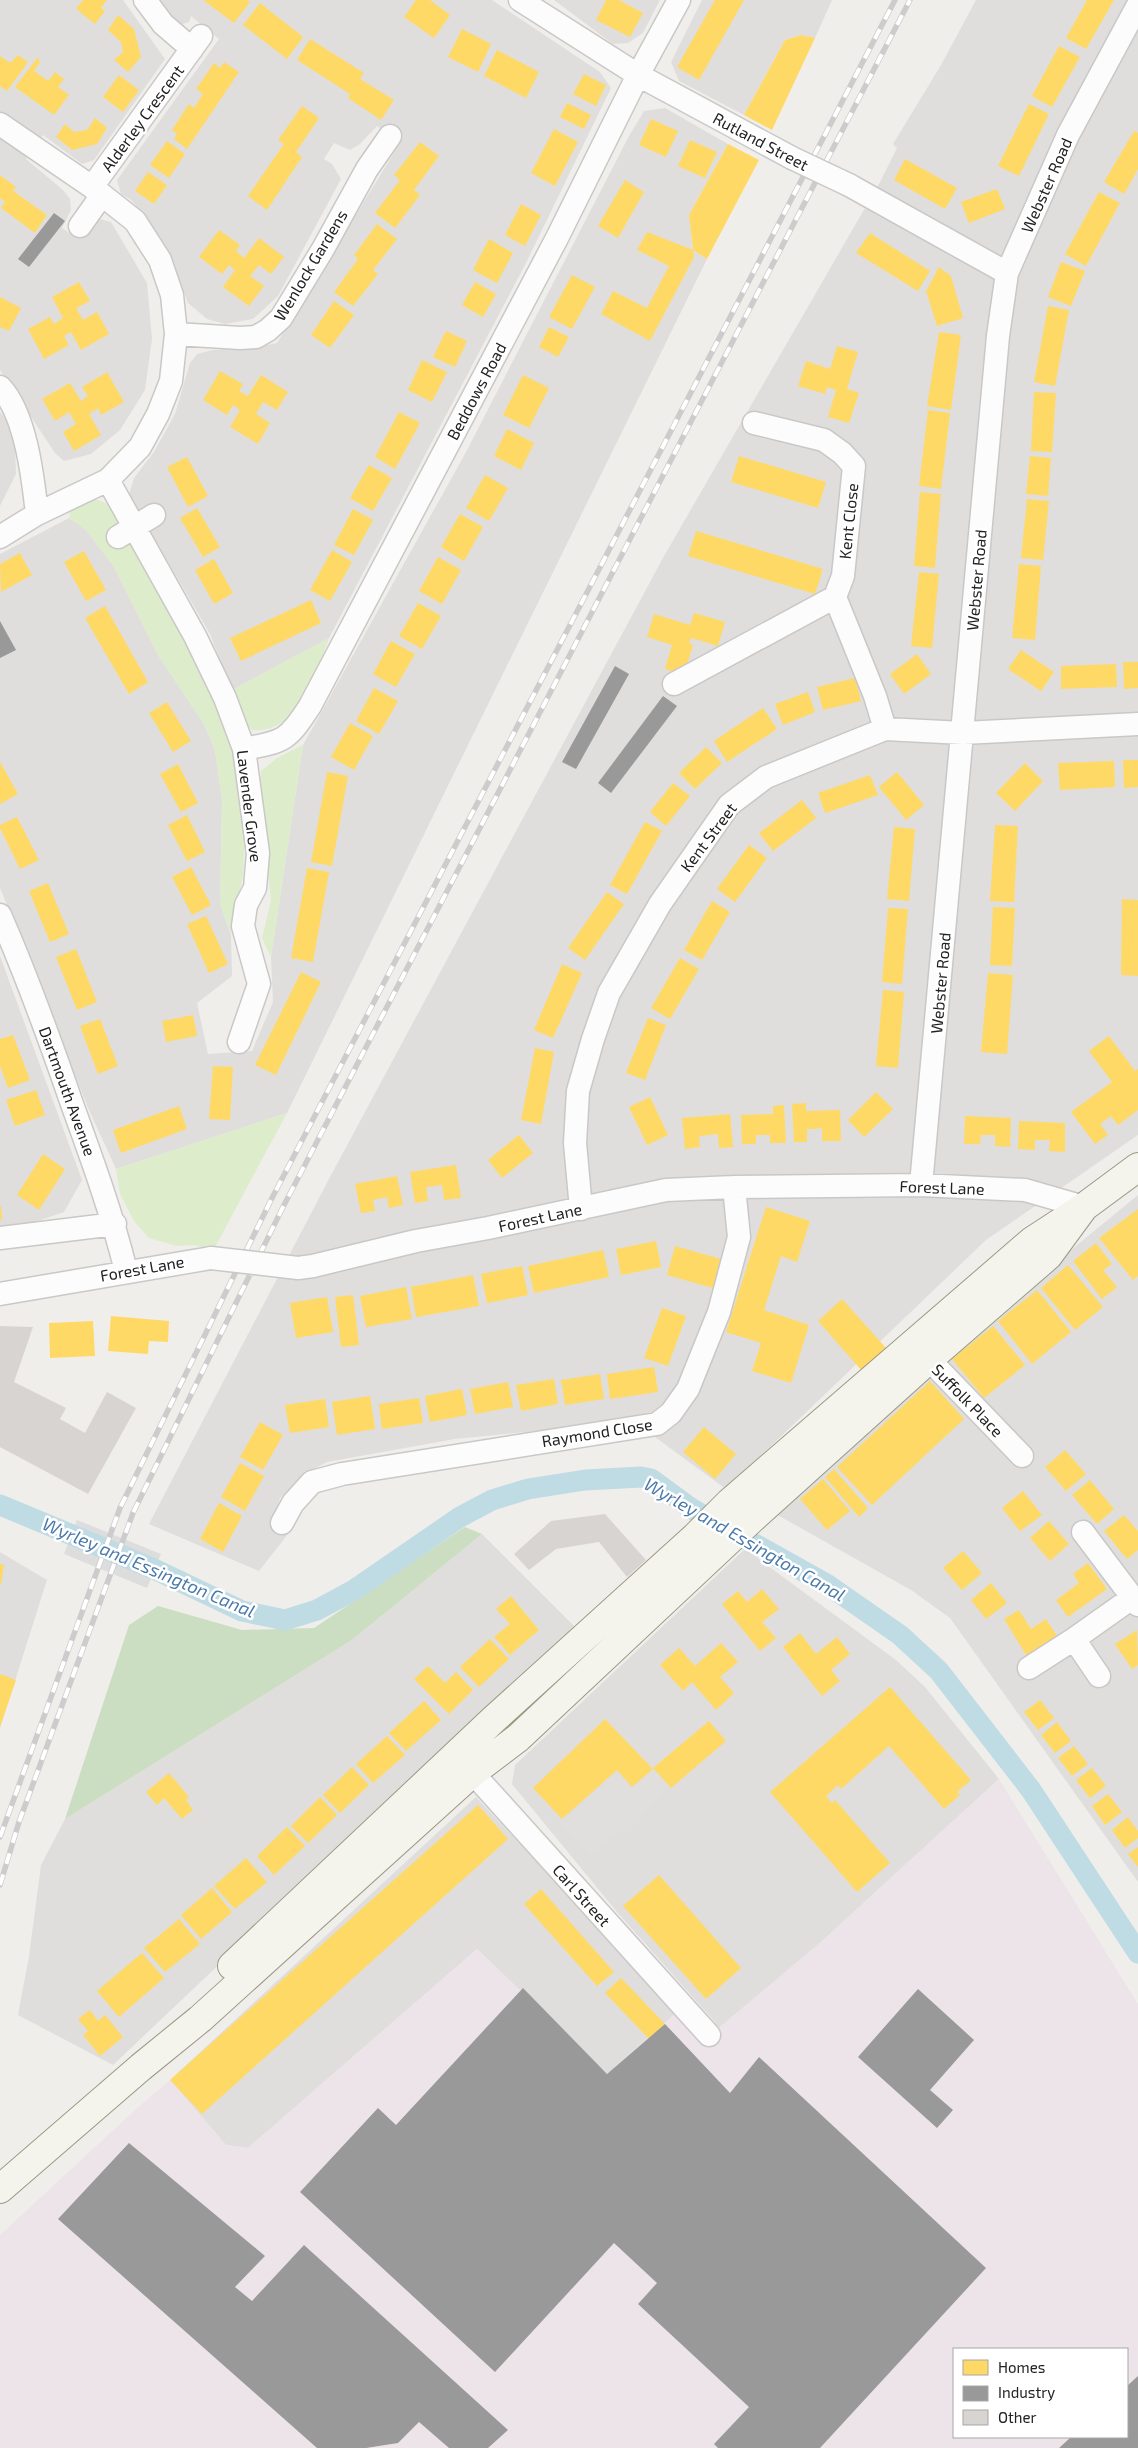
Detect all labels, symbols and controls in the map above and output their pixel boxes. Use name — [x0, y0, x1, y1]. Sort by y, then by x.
street label: Alderley Crescent — [97, 61, 187, 175]
street label: Rutland Street — [710, 108, 812, 174]
street label: Webster Road — [1017, 135, 1075, 235]
street label: Wenlock Gardens — [269, 206, 351, 324]
street label: Beddows Road — [442, 339, 510, 443]
street label: Kent Close — [835, 482, 861, 560]
street label: Webster Road — [962, 528, 990, 632]
street label: Lavender Grove — [234, 749, 266, 863]
street label: Kent Street — [676, 799, 740, 875]
street label: Webster Road — [926, 931, 954, 1035]
street label: Dartmouth Avenue — [36, 1024, 100, 1158]
street label: Forest Lane — [899, 1176, 985, 1198]
street label: Forest Lane — [496, 1199, 584, 1235]
street label: Forest Lane — [99, 1251, 185, 1285]
street label: Suffolk Place — [929, 1360, 1007, 1440]
street label: Raymond Close — [540, 1414, 654, 1450]
water label: Wyrley and Essington Canal — [640, 1472, 850, 1606]
water label: Wyrley and Essington Canal — [39, 1512, 259, 1622]
street label: Carl Street — [549, 1860, 615, 1930]
legend — [953, 2348, 1128, 2438]
text: Homes — [998, 2358, 1045, 2376]
text: Industry — [998, 2383, 1055, 2401]
text: Other — [998, 2408, 1037, 2426]

